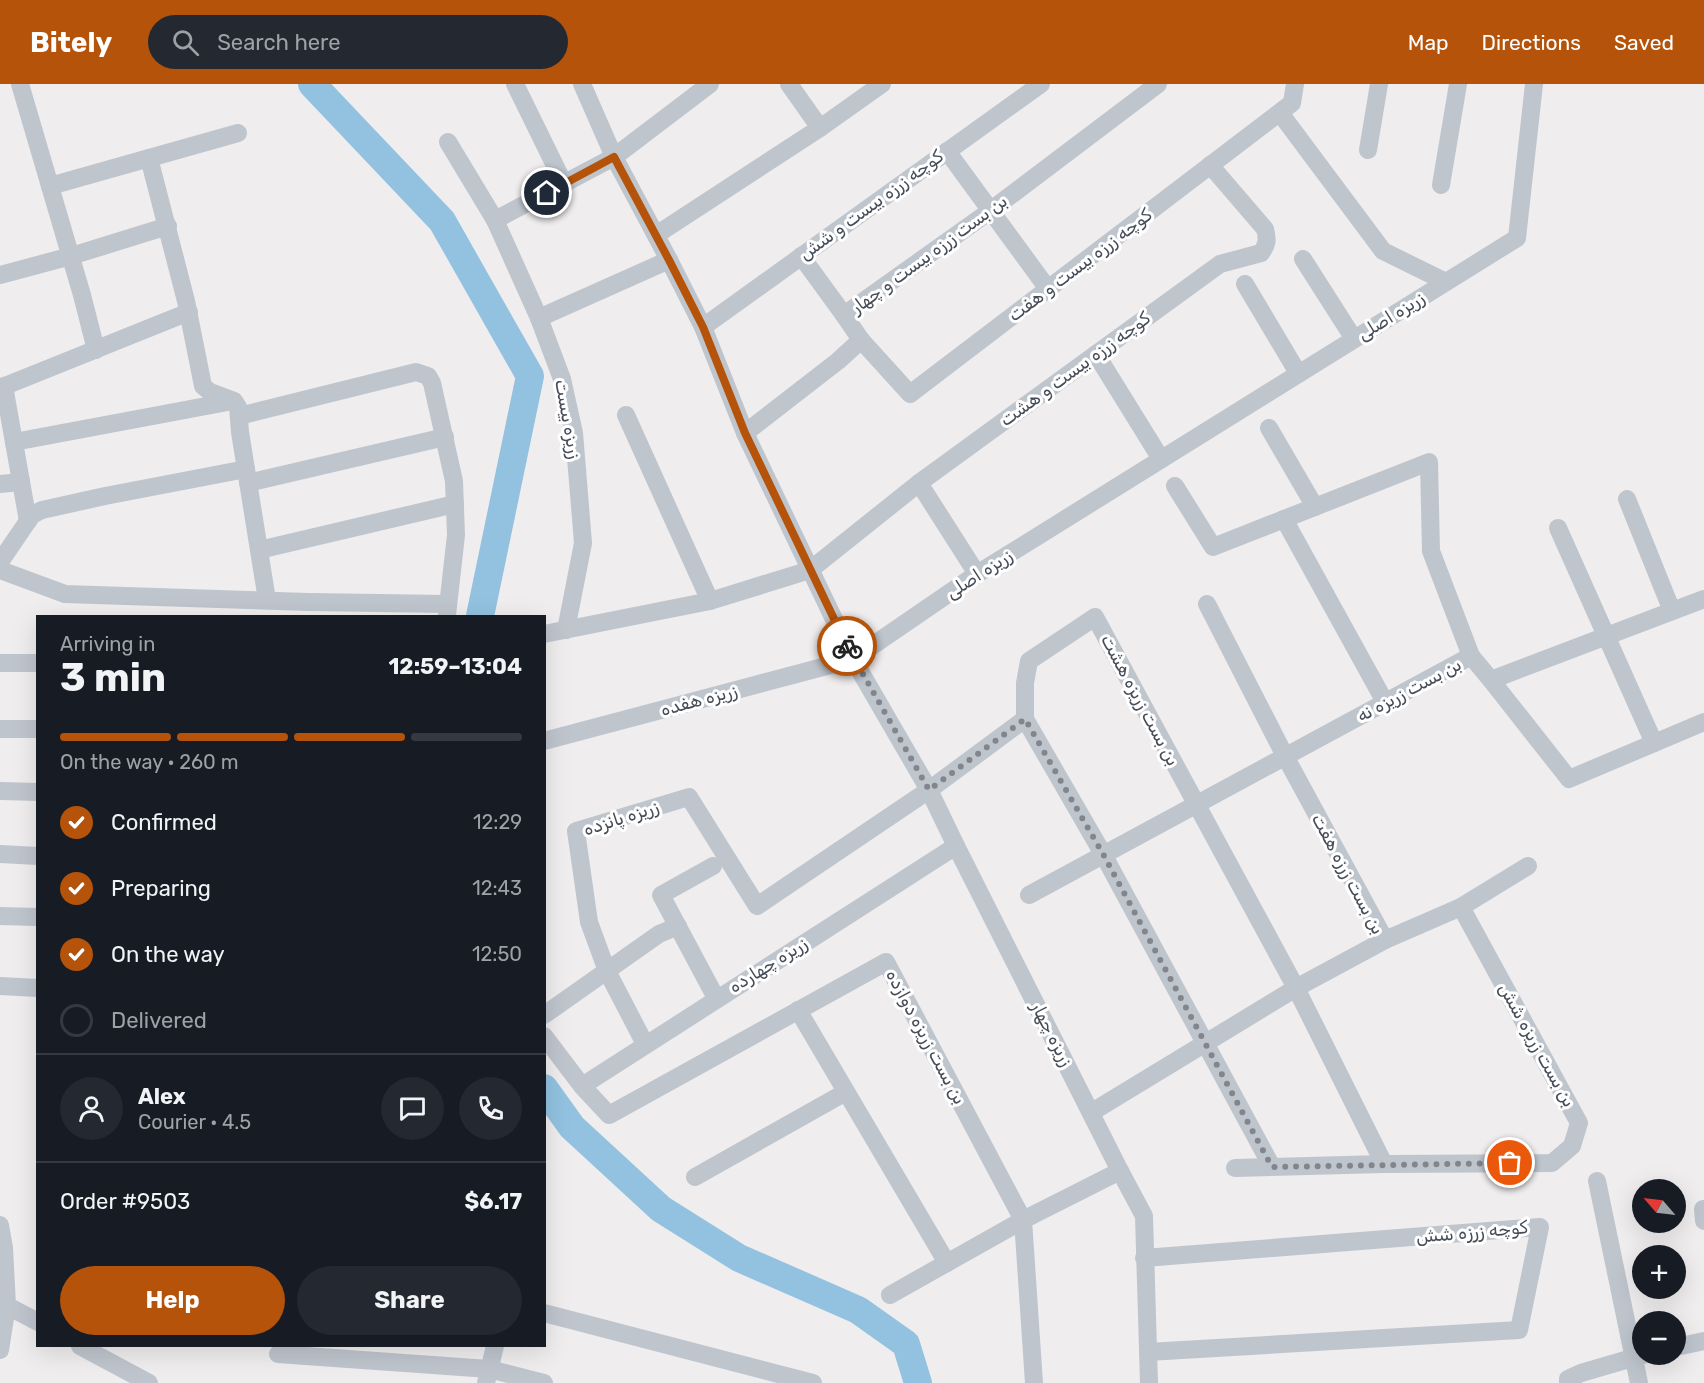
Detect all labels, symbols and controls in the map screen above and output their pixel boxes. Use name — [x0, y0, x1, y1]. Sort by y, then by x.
search box — [148, 15, 568, 69]
text: Bitely — [30, 26, 112, 59]
icon: search — [169, 26, 202, 59]
text: Search here — [217, 29, 341, 56]
text: Map — [1408, 30, 1449, 55]
text: Directions — [1482, 30, 1581, 55]
text: Saved — [1614, 30, 1674, 55]
street label: کوچه زرزه بیست و شش — [794, 145, 948, 265]
pin — [521, 167, 572, 218]
icon: home — [530, 176, 563, 209]
street label: بن بست زرزه بیست و چهار — [846, 190, 1012, 319]
street label: کوچه زرزه بیست و هفت — [1004, 204, 1156, 326]
street label: زریزه اصلی — [1353, 287, 1429, 345]
street label: کوچه زرزه بیست و هشت — [996, 307, 1154, 431]
street label: زریزه بیست — [550, 377, 586, 461]
street label: زریزه اصلی — [942, 544, 1017, 604]
courier — [817, 616, 877, 676]
icon: bike — [831, 630, 864, 663]
street label: بن بست زریزه هشت — [1096, 631, 1184, 769]
text: Arriving in — [60, 632, 155, 656]
text: 12:59–13:04 — [388, 653, 522, 680]
street label: بن بست زریزه نه — [1353, 653, 1465, 727]
text: 3 min — [60, 655, 166, 701]
street label: زریزه هفده — [658, 679, 740, 721]
text: On the way · 260 m — [60, 750, 238, 774]
street label: زریزه پانزده — [580, 795, 662, 841]
icon: check — [60, 806, 93, 839]
text: Confirmed — [111, 809, 217, 836]
text: 12:29 — [473, 810, 522, 834]
street label: بن بست زرزه هفت — [1307, 810, 1389, 938]
icon: check — [60, 872, 93, 905]
text: Preparing — [111, 875, 211, 902]
text: 12:43 — [472, 876, 522, 900]
street label: زریزه چهارده — [725, 932, 811, 998]
icon: check — [60, 938, 93, 971]
text: On the way — [111, 941, 225, 968]
text: 12:50 — [472, 942, 522, 966]
street label: بن بست زریزه دوازده — [881, 966, 971, 1108]
street label: بن بست زریزه شش — [1494, 979, 1580, 1111]
street label: زریزه چهار — [1026, 997, 1078, 1070]
text: Delivered — [111, 1007, 207, 1034]
button: person — [60, 1077, 123, 1140]
button: chat — [381, 1077, 444, 1140]
button: phone — [459, 1077, 522, 1140]
text: Alex — [138, 1083, 186, 1110]
text: Courier · 4.5 — [138, 1110, 251, 1134]
pin — [1484, 1137, 1535, 1188]
icon: bag — [1493, 1146, 1526, 1179]
north arrow — [1632, 1179, 1686, 1233]
map controls — [1632, 1179, 1686, 1365]
text: Order #9503 — [60, 1188, 190, 1215]
text: $6.17 — [465, 1188, 522, 1215]
street label: کوچه زرزه شش — [1415, 1216, 1529, 1248]
button: + — [1632, 1245, 1686, 1299]
button: Help — [60, 1266, 285, 1335]
button: Share — [297, 1266, 522, 1335]
button: − — [1632, 1311, 1686, 1365]

